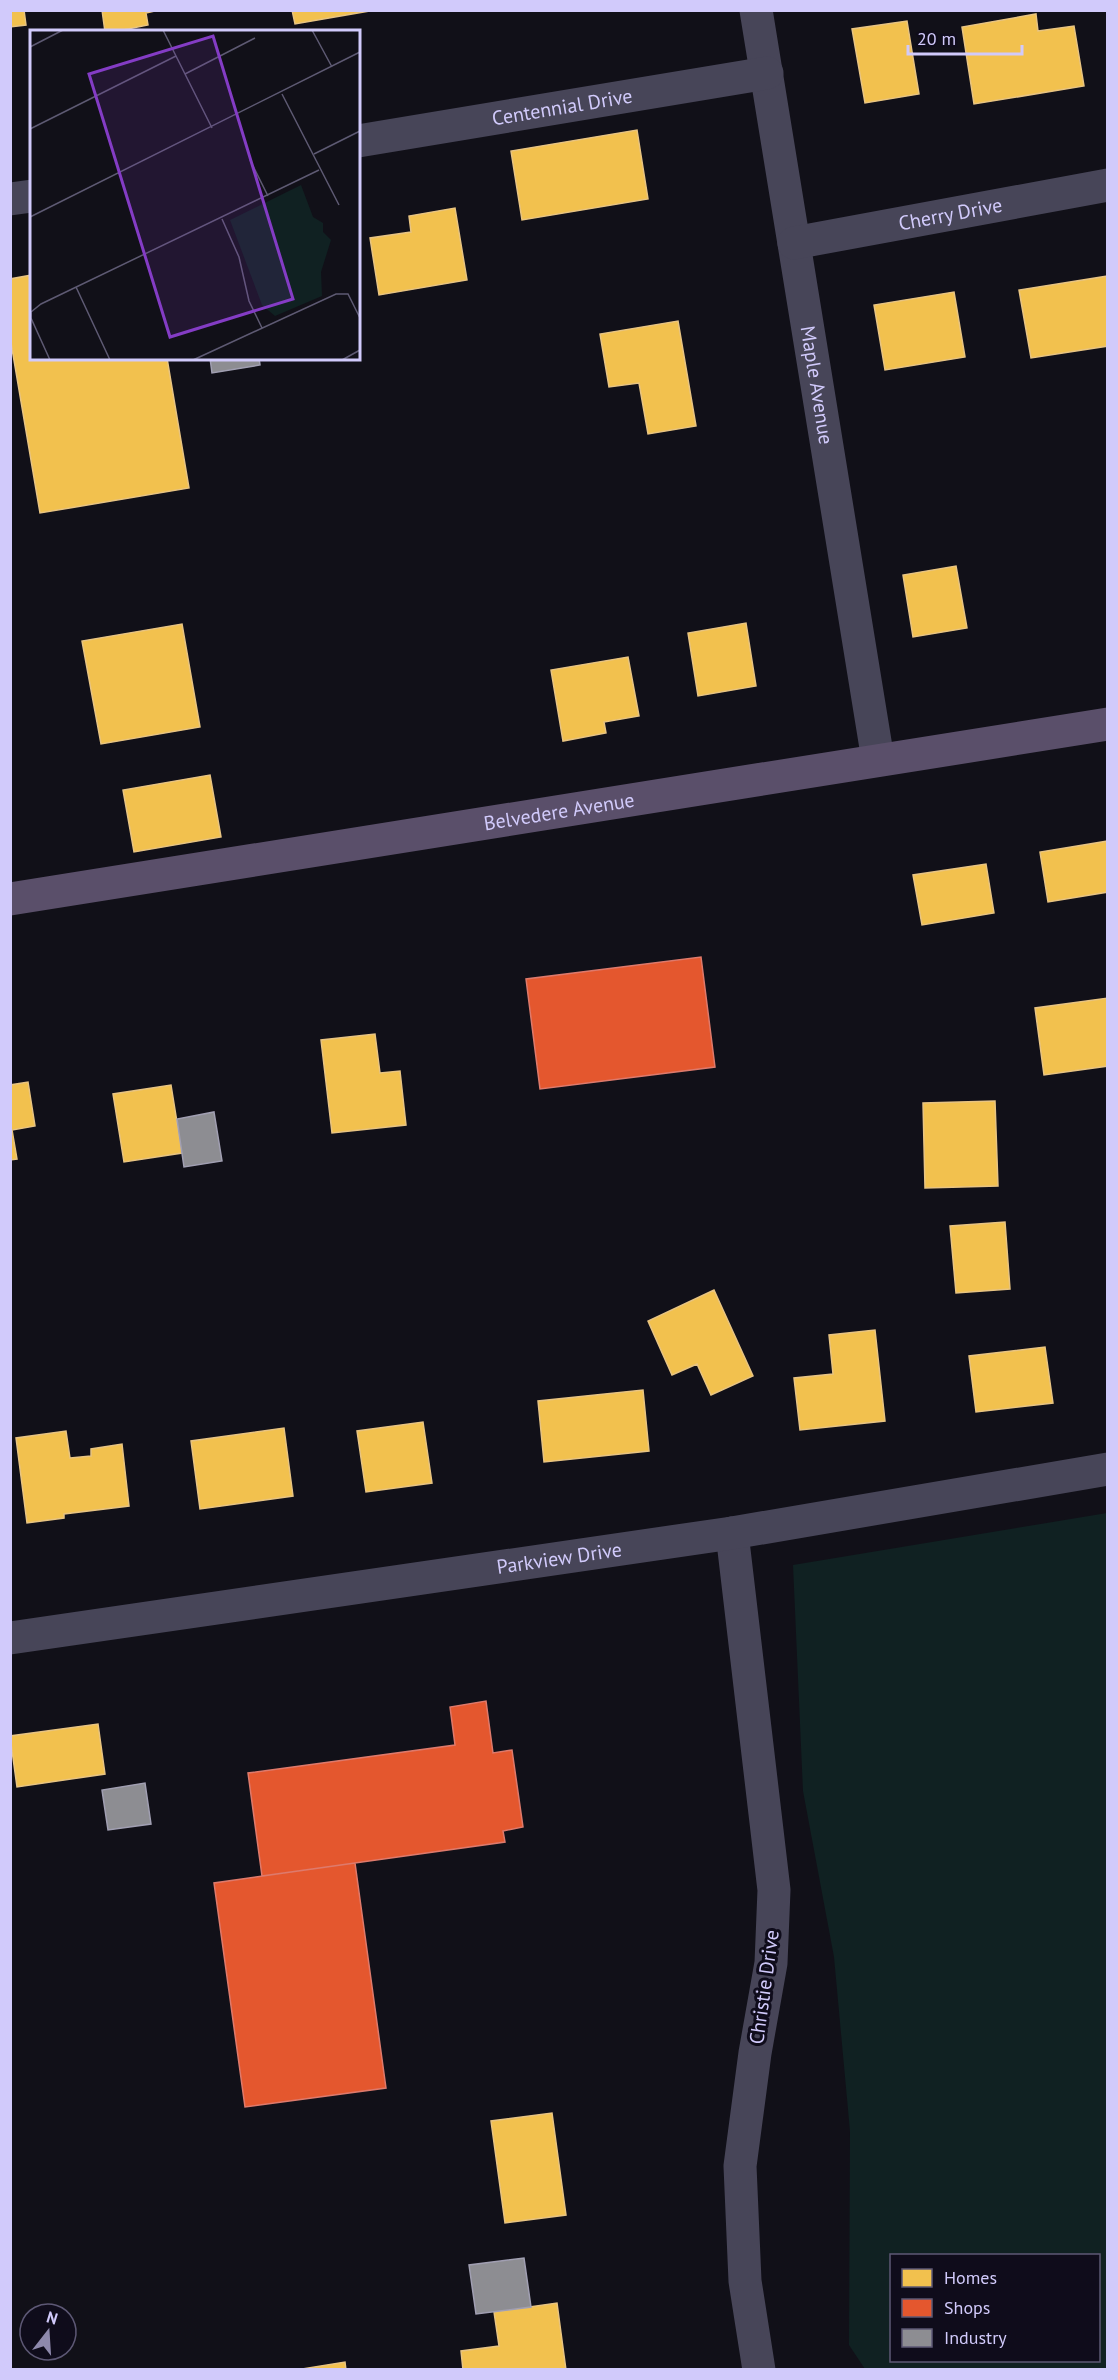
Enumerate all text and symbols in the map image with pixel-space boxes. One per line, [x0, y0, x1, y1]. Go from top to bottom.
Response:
scale bar [908, 18, 1022, 56]
text: 20 m [917, 27, 956, 50]
inset map [30, 30, 360, 360]
street label: Centennial Drive [490, 83, 634, 132]
street label: Cherry Drive [896, 192, 1004, 236]
street label: Maple Avenue [795, 324, 839, 446]
street label: Belvedere Avenue [482, 787, 636, 836]
street label: Parkview Drive [495, 1536, 623, 1580]
street label: Christie Drive [743, 1928, 785, 2046]
legend [890, 2254, 1100, 2362]
text: Homes [944, 2266, 997, 2289]
text: Shops [944, 2296, 990, 2319]
north arrow [18, 2302, 78, 2362]
text: N [44, 2307, 60, 2329]
text: Industry [944, 2326, 1007, 2349]

